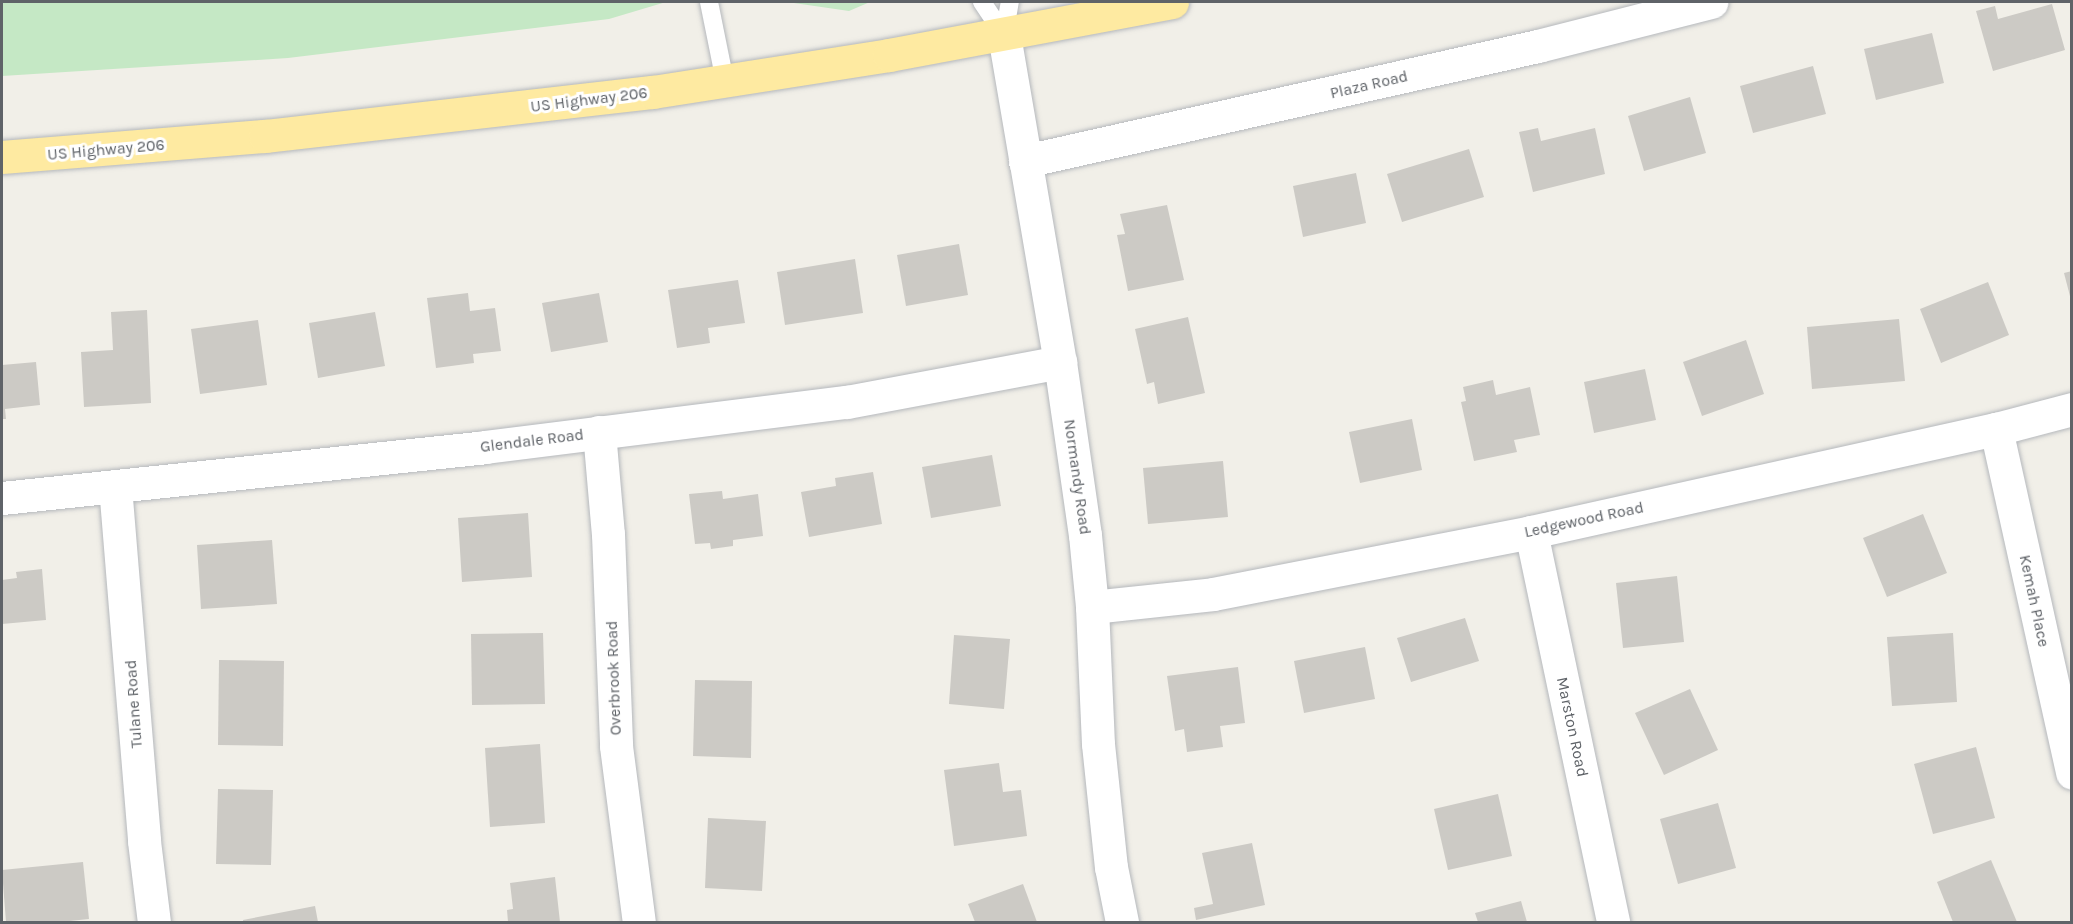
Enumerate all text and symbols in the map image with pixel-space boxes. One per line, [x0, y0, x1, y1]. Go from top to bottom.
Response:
street label: Plaza Road [1328, 67, 1410, 103]
street label: US Highway 206 [529, 83, 649, 117]
street label: US Highway 206 [47, 135, 165, 165]
street label: Normandy Road [1059, 418, 1095, 536]
street label: Glendale Road [479, 425, 585, 457]
street label: Ledgewood Road [1523, 498, 1645, 542]
street label: Kemah Place [2015, 553, 2053, 649]
street label: Overbrook Road [602, 620, 626, 736]
street label: Tulane Road [121, 659, 147, 749]
street label: Marston Road [1552, 675, 1592, 779]

